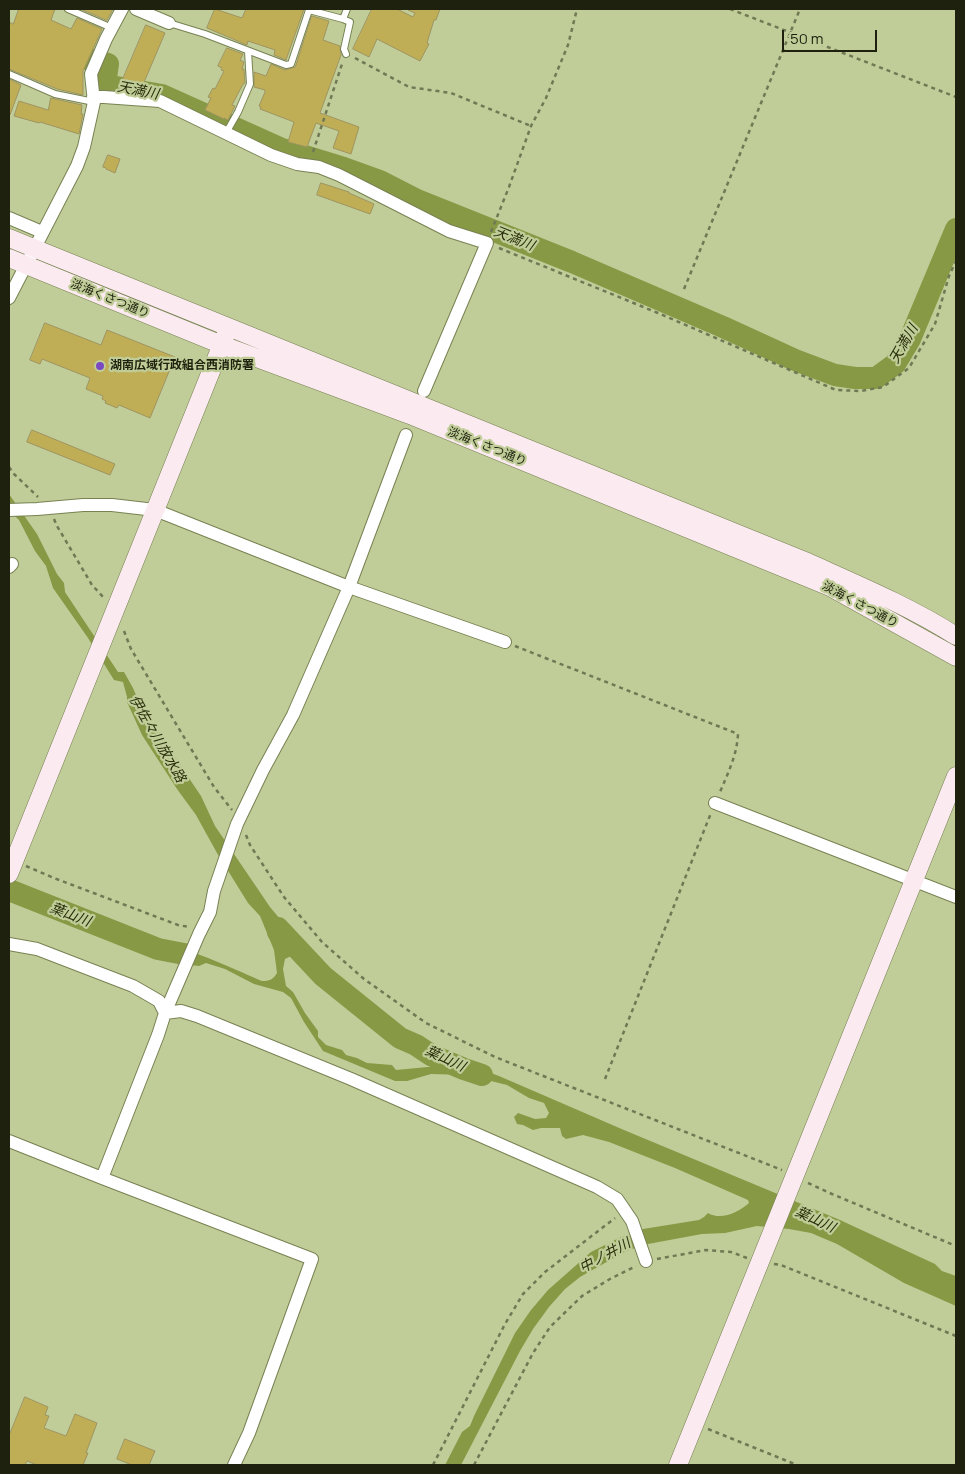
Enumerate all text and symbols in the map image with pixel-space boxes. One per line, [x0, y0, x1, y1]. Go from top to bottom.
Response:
scale bar [785, 20, 880, 52]
text: 50 m [790, 28, 824, 49]
water label: 天満川 [116, 79, 160, 103]
water label: 天満川 [491, 223, 537, 255]
street label: 淡海くさつ通り [68, 277, 152, 321]
water label: 天満川 [886, 322, 922, 366]
place label: 湖南広域行政組合西消防署 [110, 359, 254, 373]
marker: 湖南広域行政組合西消防署 [94, 360, 106, 372]
street label: 淡海くさつ通り [445, 425, 529, 469]
street label: 淡海くさつ通り [820, 579, 900, 631]
water label: 伊佐々川放水路 [125, 692, 189, 786]
water label: 葉山川 [47, 900, 93, 930]
water label: 葉山川 [422, 1043, 468, 1075]
water label: 葉山川 [792, 1204, 838, 1236]
water label: 中ノ井川 [576, 1235, 634, 1277]

